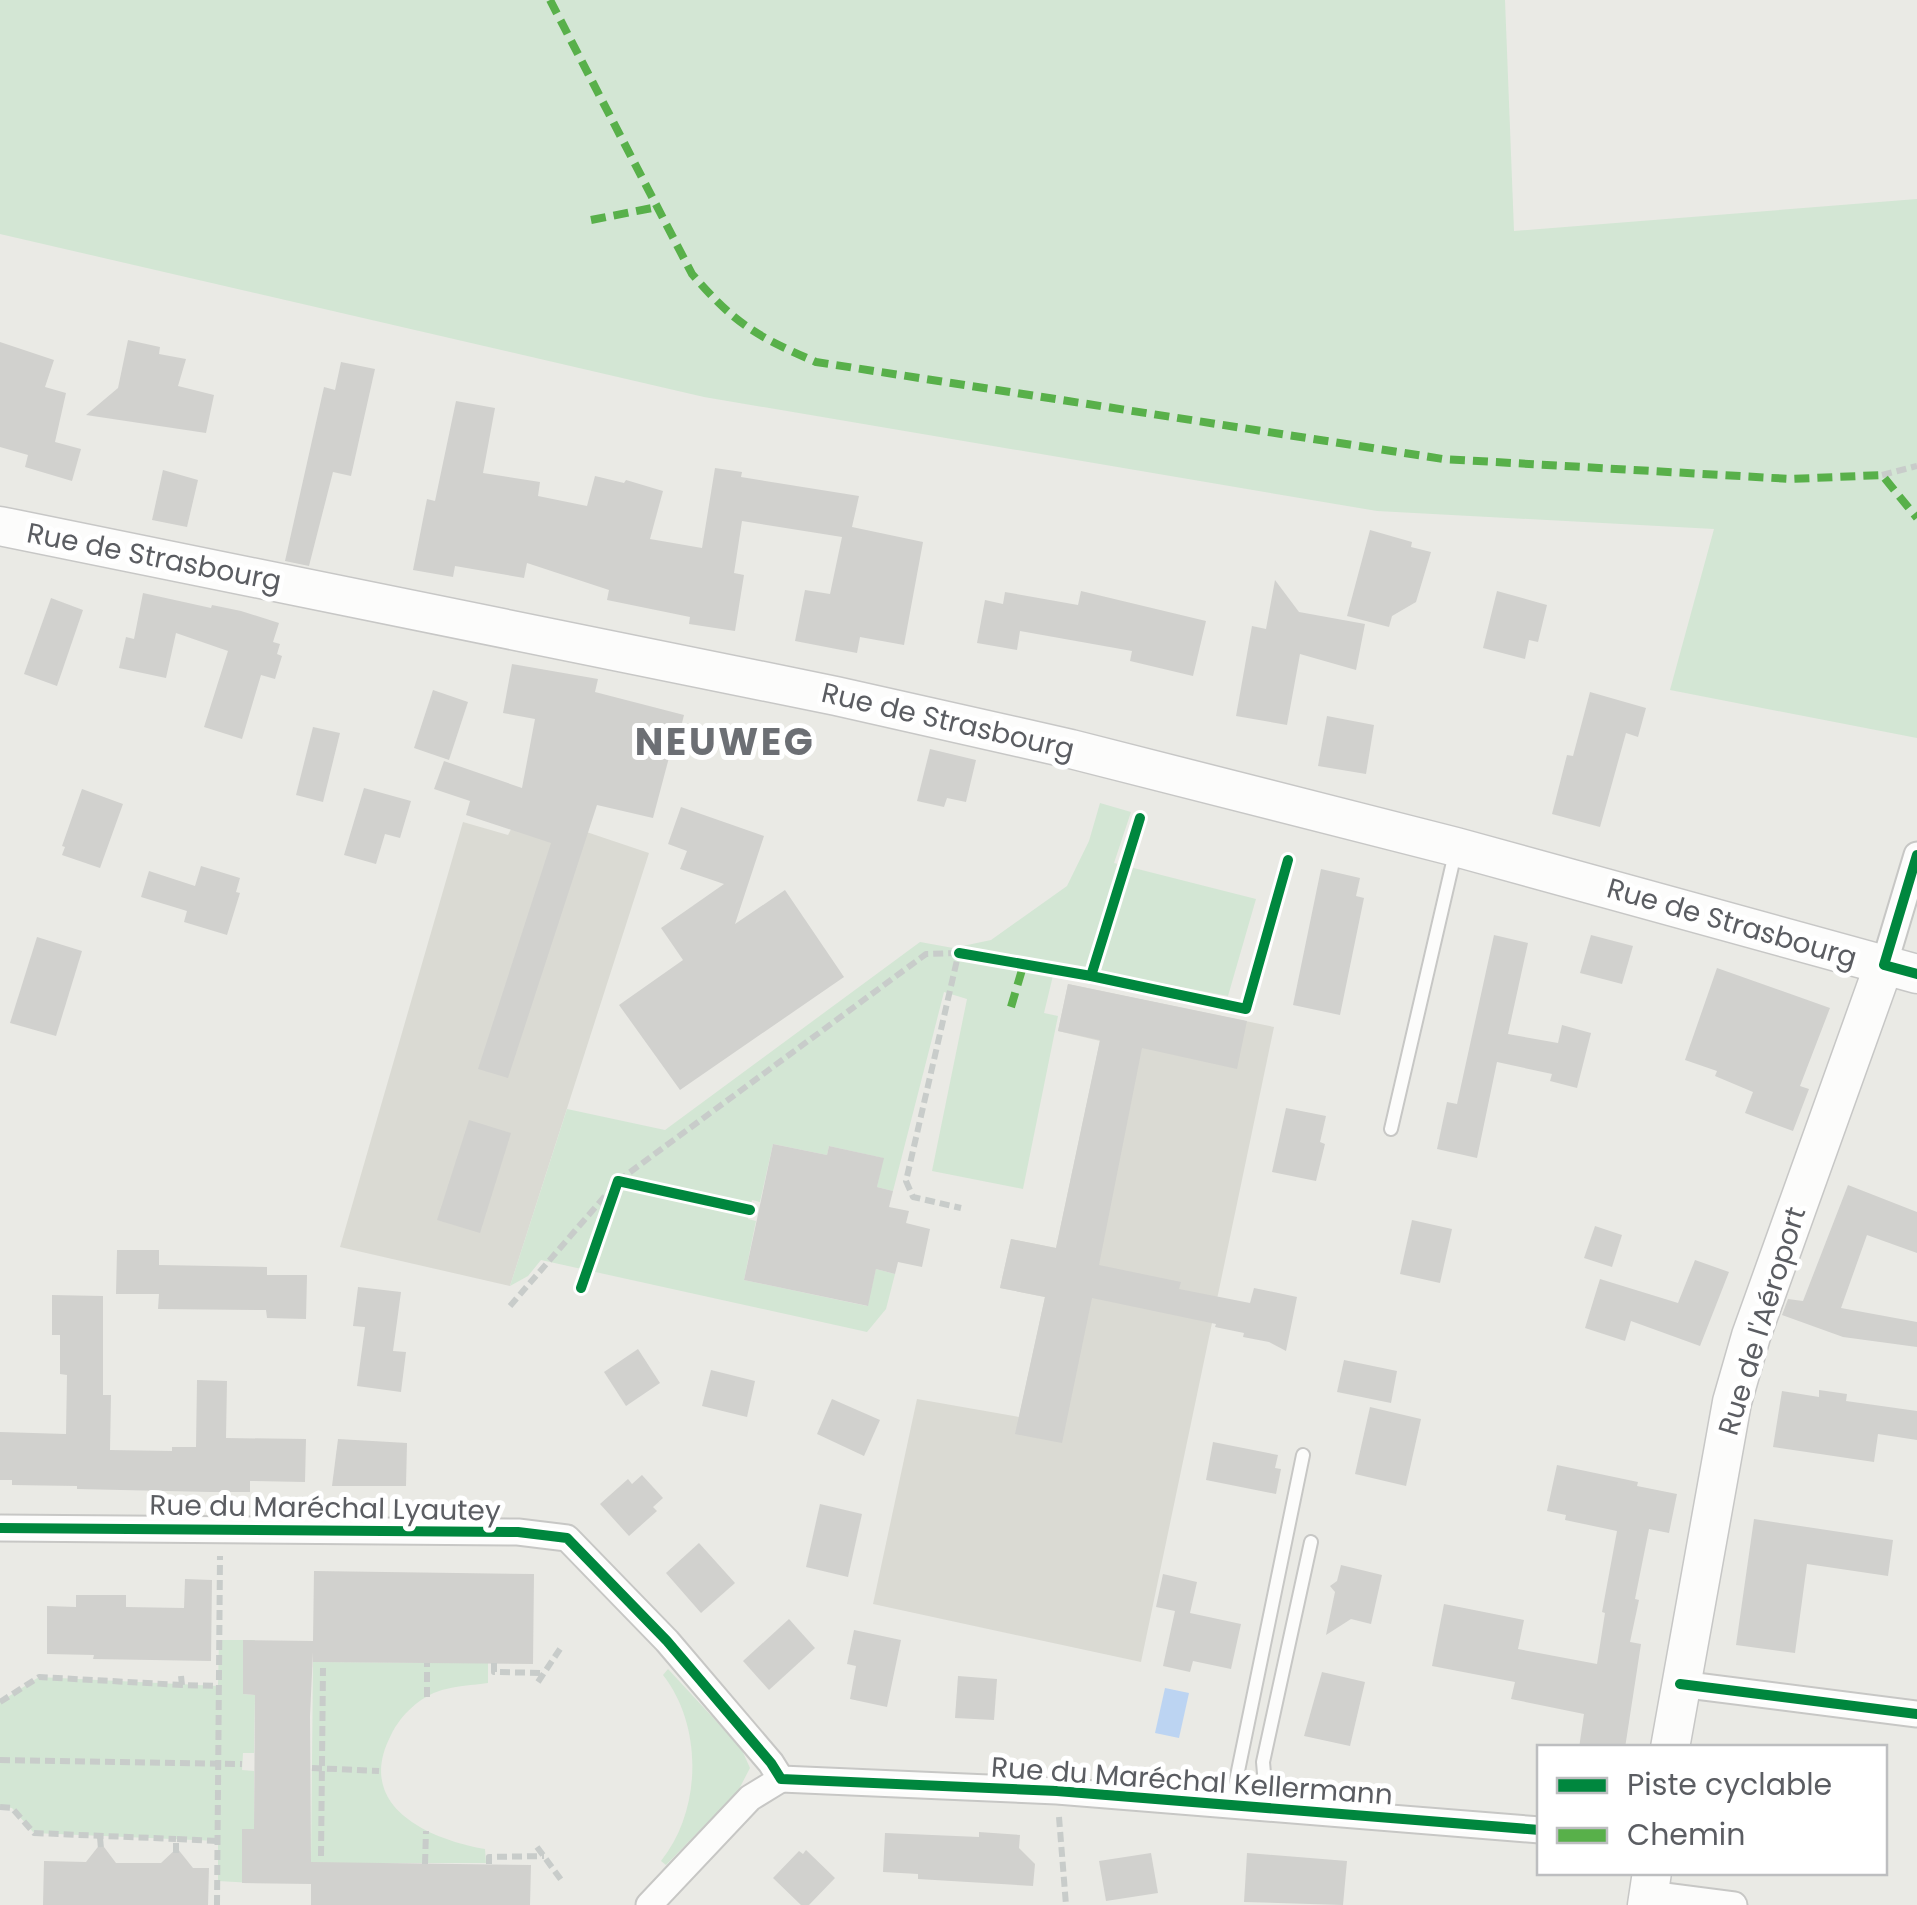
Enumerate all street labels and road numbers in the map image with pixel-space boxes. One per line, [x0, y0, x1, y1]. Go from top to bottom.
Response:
street label: Rue de Strasbourg [23, 513, 285, 601]
street label: Rue de Strasbourg [818, 673, 1078, 769]
street label: Rue de Strasbourg [1602, 869, 1862, 977]
street label: Rue de l'Aéroport [1709, 1202, 1815, 1440]
street label: Rue du Maréchal Lyautey [149, 1485, 501, 1531]
street label: Rue du Maréchal Kellermann [990, 1748, 1394, 1814]

